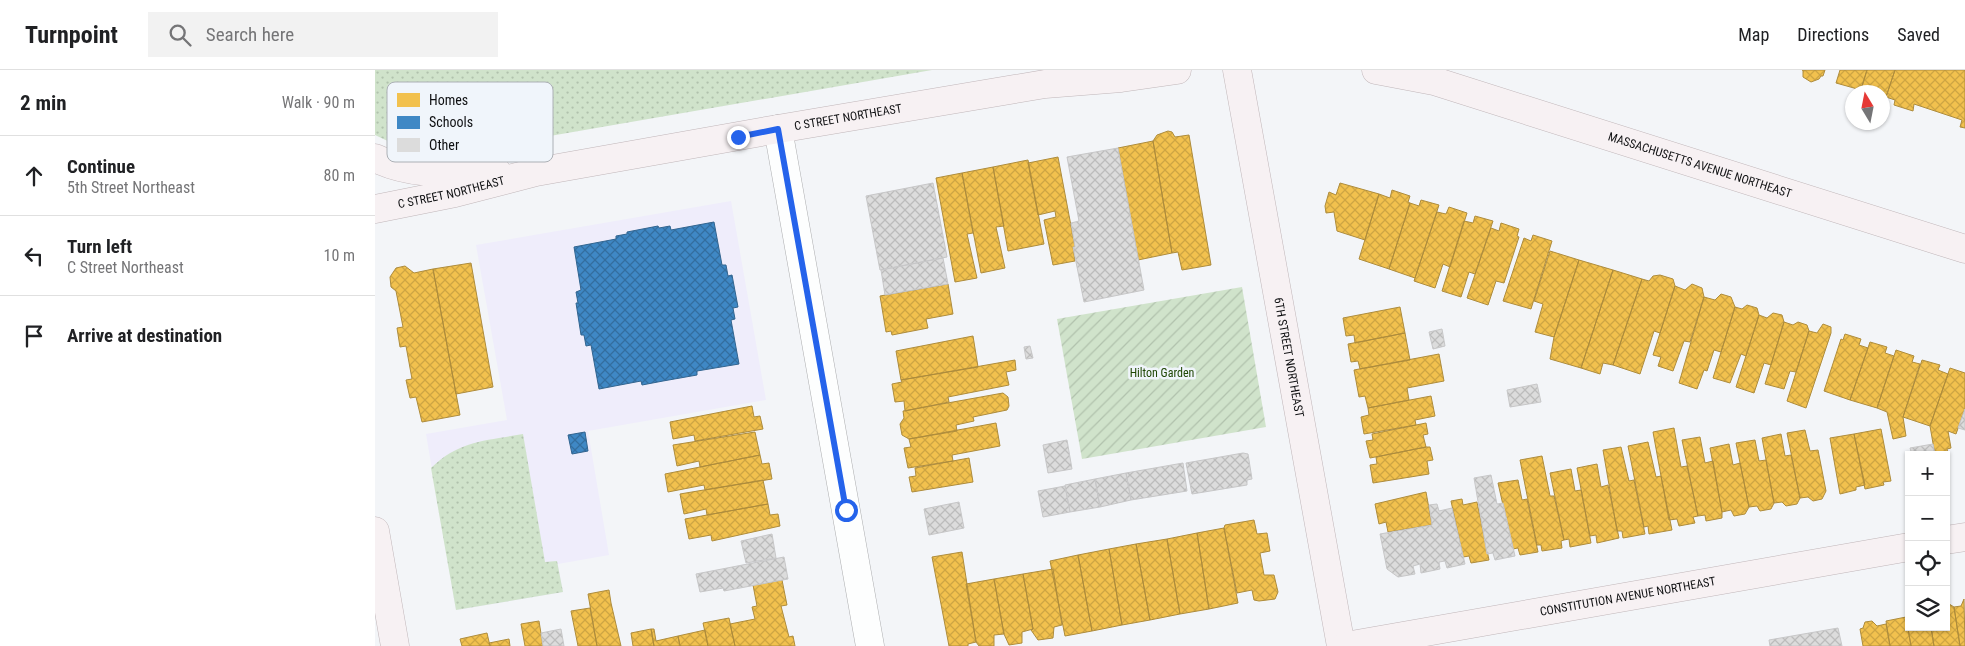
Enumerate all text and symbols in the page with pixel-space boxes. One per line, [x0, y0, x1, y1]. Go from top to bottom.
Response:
search box [148, 12, 498, 57]
text: Turnpoint [25, 21, 118, 49]
icon: search [166, 21, 194, 49]
text: Search here [206, 23, 294, 46]
text: Map [1738, 24, 1769, 45]
text: Directions [1797, 24, 1869, 45]
text: Saved [1897, 24, 1940, 45]
legend [387, 82, 553, 162]
north arrow [1845, 85, 1890, 130]
text: 2 min [20, 91, 67, 115]
text: Homes [429, 92, 468, 108]
text: Walk · 90 m [282, 93, 355, 112]
street label: C STREET NORTHEAST [793, 101, 903, 133]
text: Schools [429, 114, 473, 130]
route end [727, 126, 750, 149]
street label: MASSACHUSETTS AVENUE NORTHEAST [1606, 130, 1794, 201]
text: Other [429, 137, 459, 153]
text: Continue [67, 155, 135, 178]
icon: ahead [20, 162, 48, 190]
text: 80 m [323, 166, 355, 185]
street label: C STREET NORTHEAST [397, 173, 506, 211]
text: 5th Street Northeast [67, 178, 195, 197]
text: Turn left [67, 235, 132, 258]
icon: left [20, 242, 48, 270]
text: 10 m [323, 246, 355, 265]
text: C Street Northeast [67, 258, 184, 277]
street label: 6TH STREET NORTHEAST [1271, 296, 1307, 419]
icon: arrive [20, 322, 48, 350]
text: Arrive at destination [67, 324, 222, 347]
park label: Hilton Garden [1130, 366, 1195, 380]
map controls [1905, 451, 1950, 631]
button: + [1905, 451, 1950, 496]
button: − [1905, 496, 1950, 541]
route start [835, 499, 858, 522]
button: locate [1905, 541, 1950, 586]
street label: CONSTITUTION AVENUE NORTHEAST [1539, 574, 1717, 619]
button: layers [1905, 586, 1950, 631]

